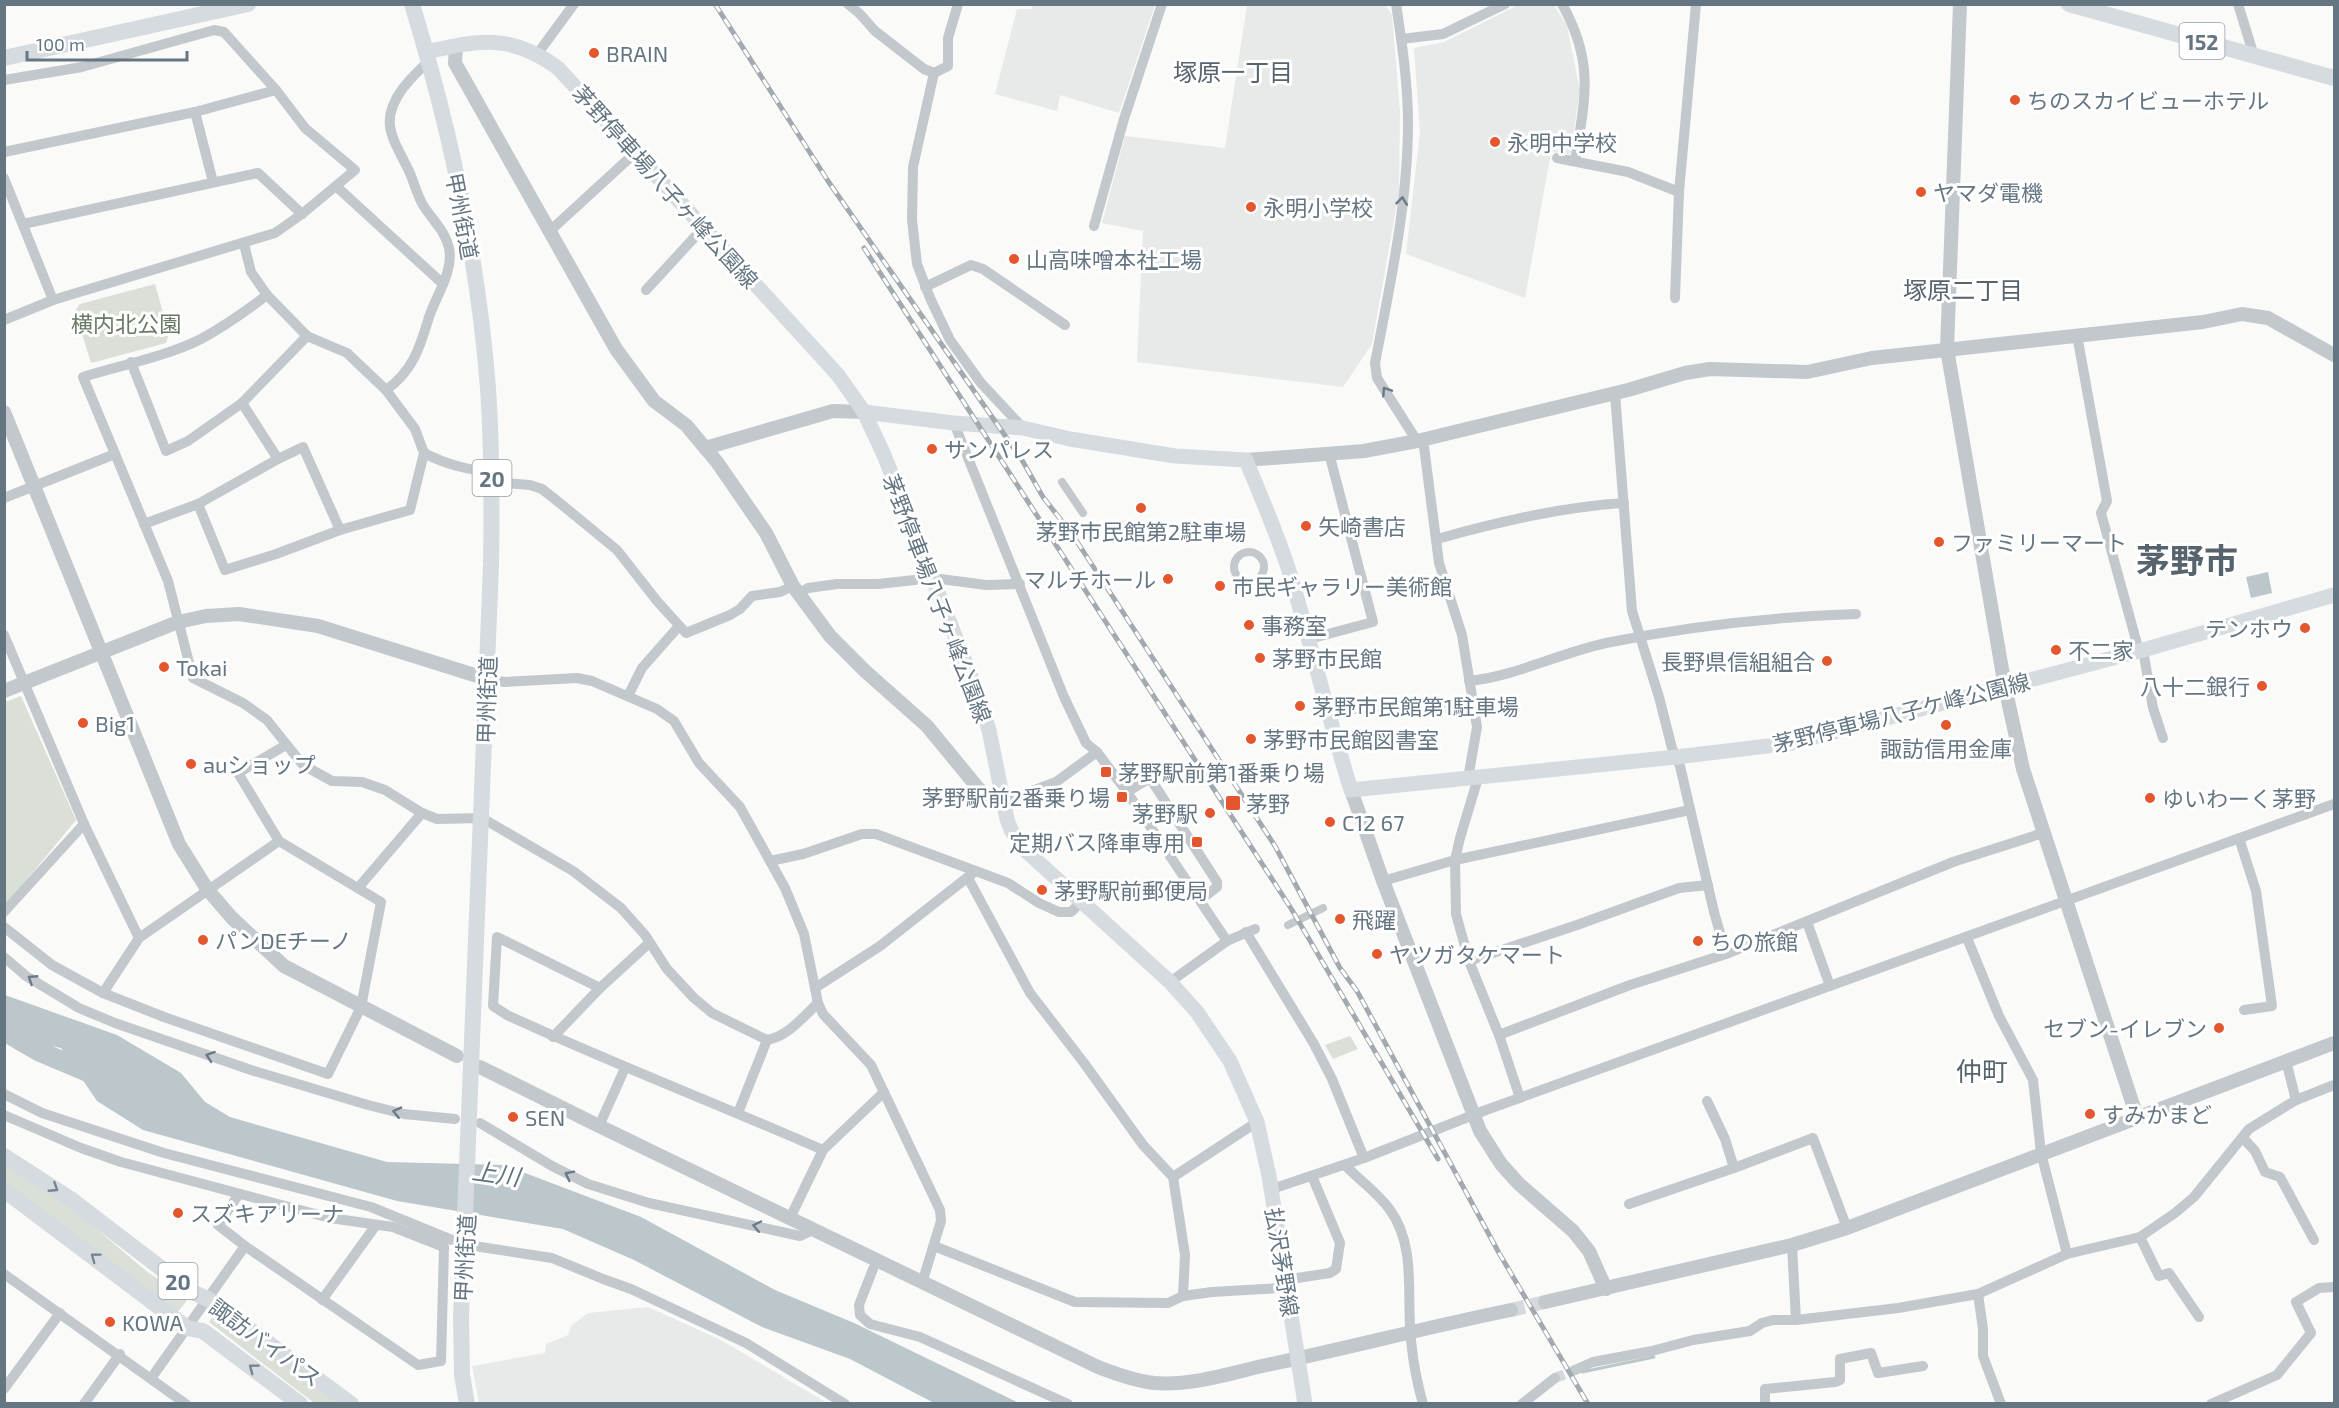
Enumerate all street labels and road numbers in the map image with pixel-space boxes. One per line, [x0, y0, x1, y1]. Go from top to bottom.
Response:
road number: 152 [2180, 23, 2224, 59]
street label: 茅野停車場八子ヶ峰公園線 [568, 79, 764, 293]
street label: 甲州街道 [442, 170, 484, 262]
road number: 20 [472, 460, 512, 496]
street label: 茅野停車場八子ヶ峰公園線 [879, 470, 997, 726]
street label: 甲州街道 [471, 656, 501, 744]
street label: 茅野停車場八子ケ峰公園線 [1770, 667, 2032, 757]
street label: 払沢茅野線 [1262, 1206, 1304, 1318]
street label: 甲州街道 [449, 1213, 479, 1303]
road number: 20 [158, 1263, 198, 1299]
street label: 諏訪バイパス [205, 1293, 327, 1391]

